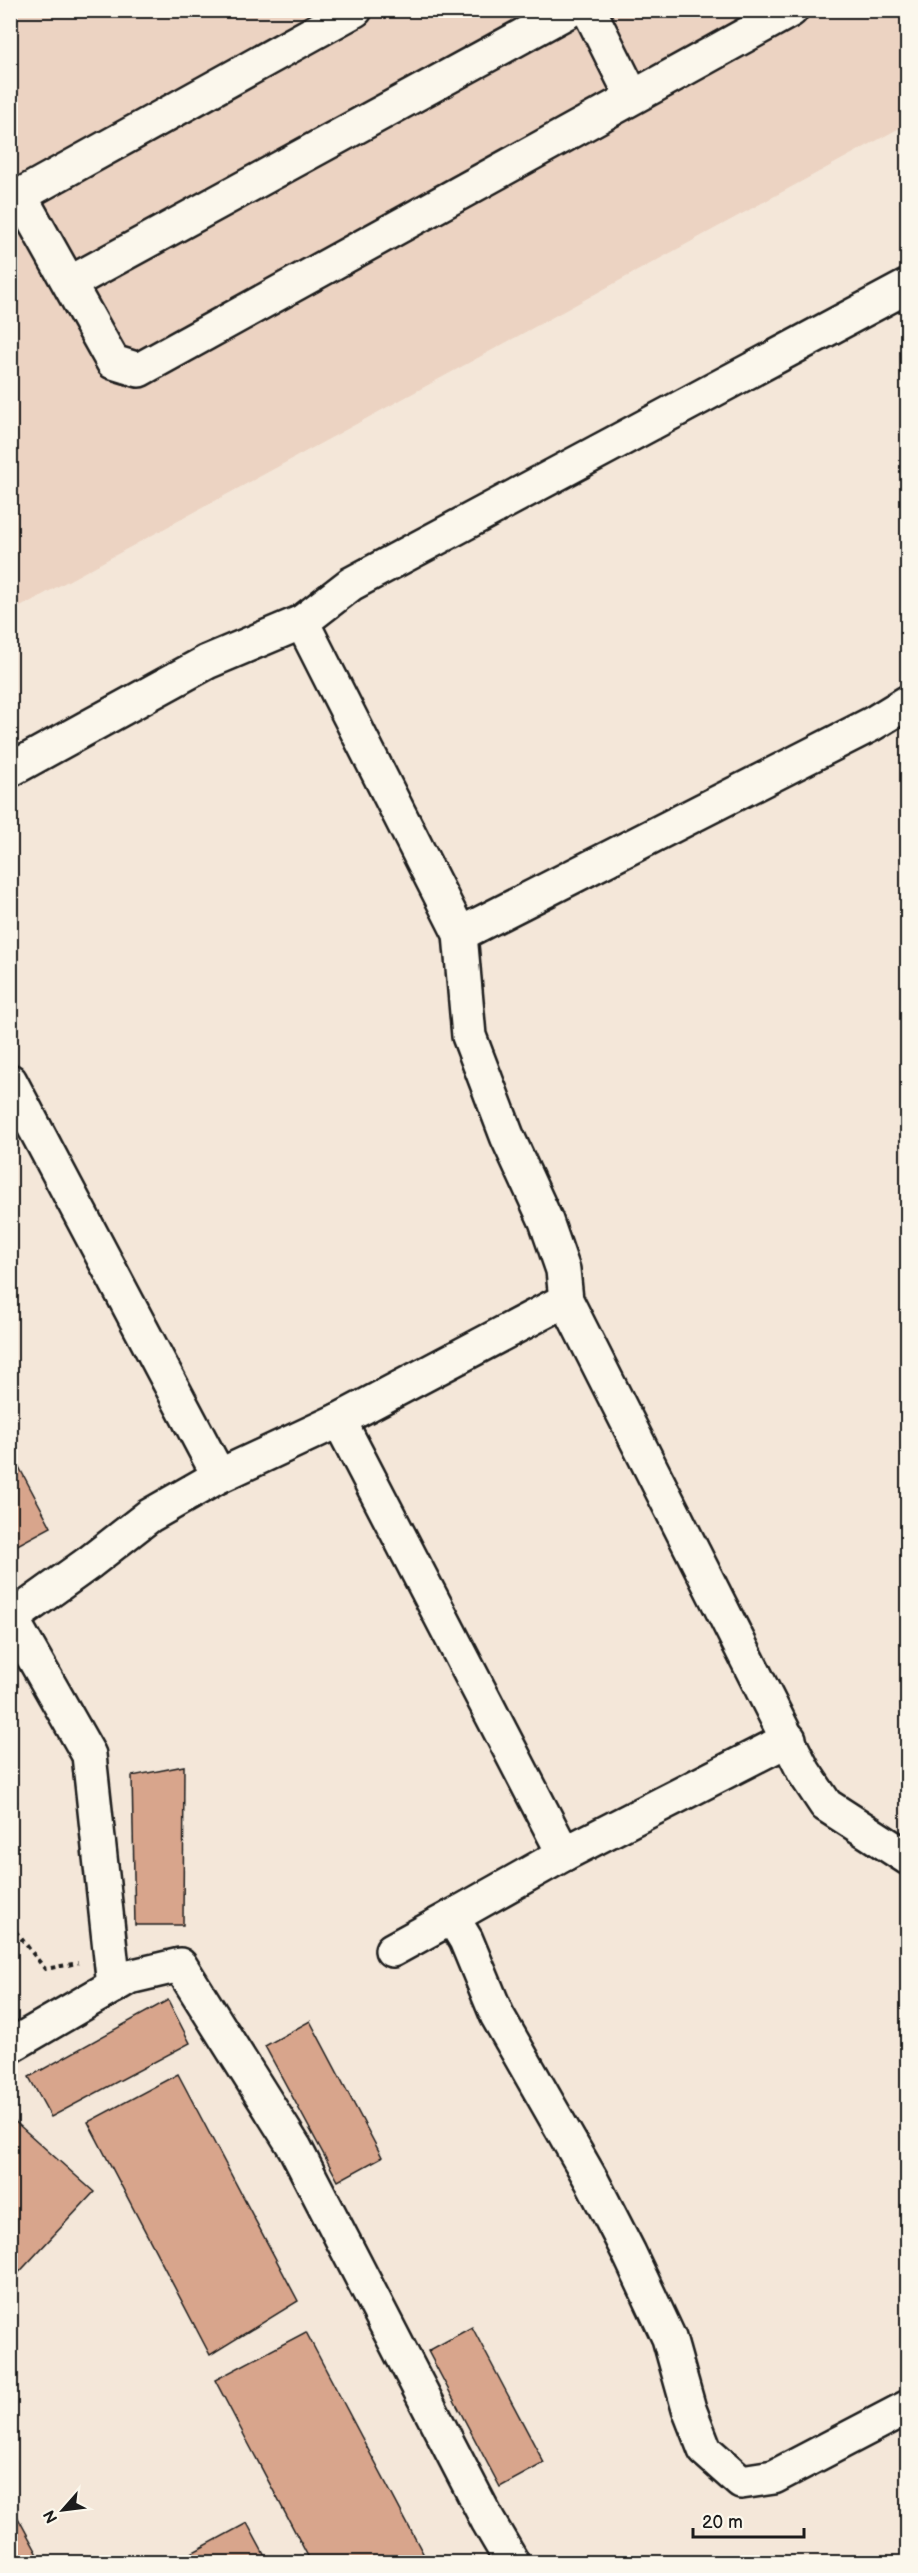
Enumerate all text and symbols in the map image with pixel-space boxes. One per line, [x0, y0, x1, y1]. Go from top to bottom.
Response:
north arrow [33, 2480, 93, 2540]
scale bar [693, 2501, 804, 2539]
text: N [40, 2507, 62, 2526]
text: 20 m [702, 2512, 743, 2533]

